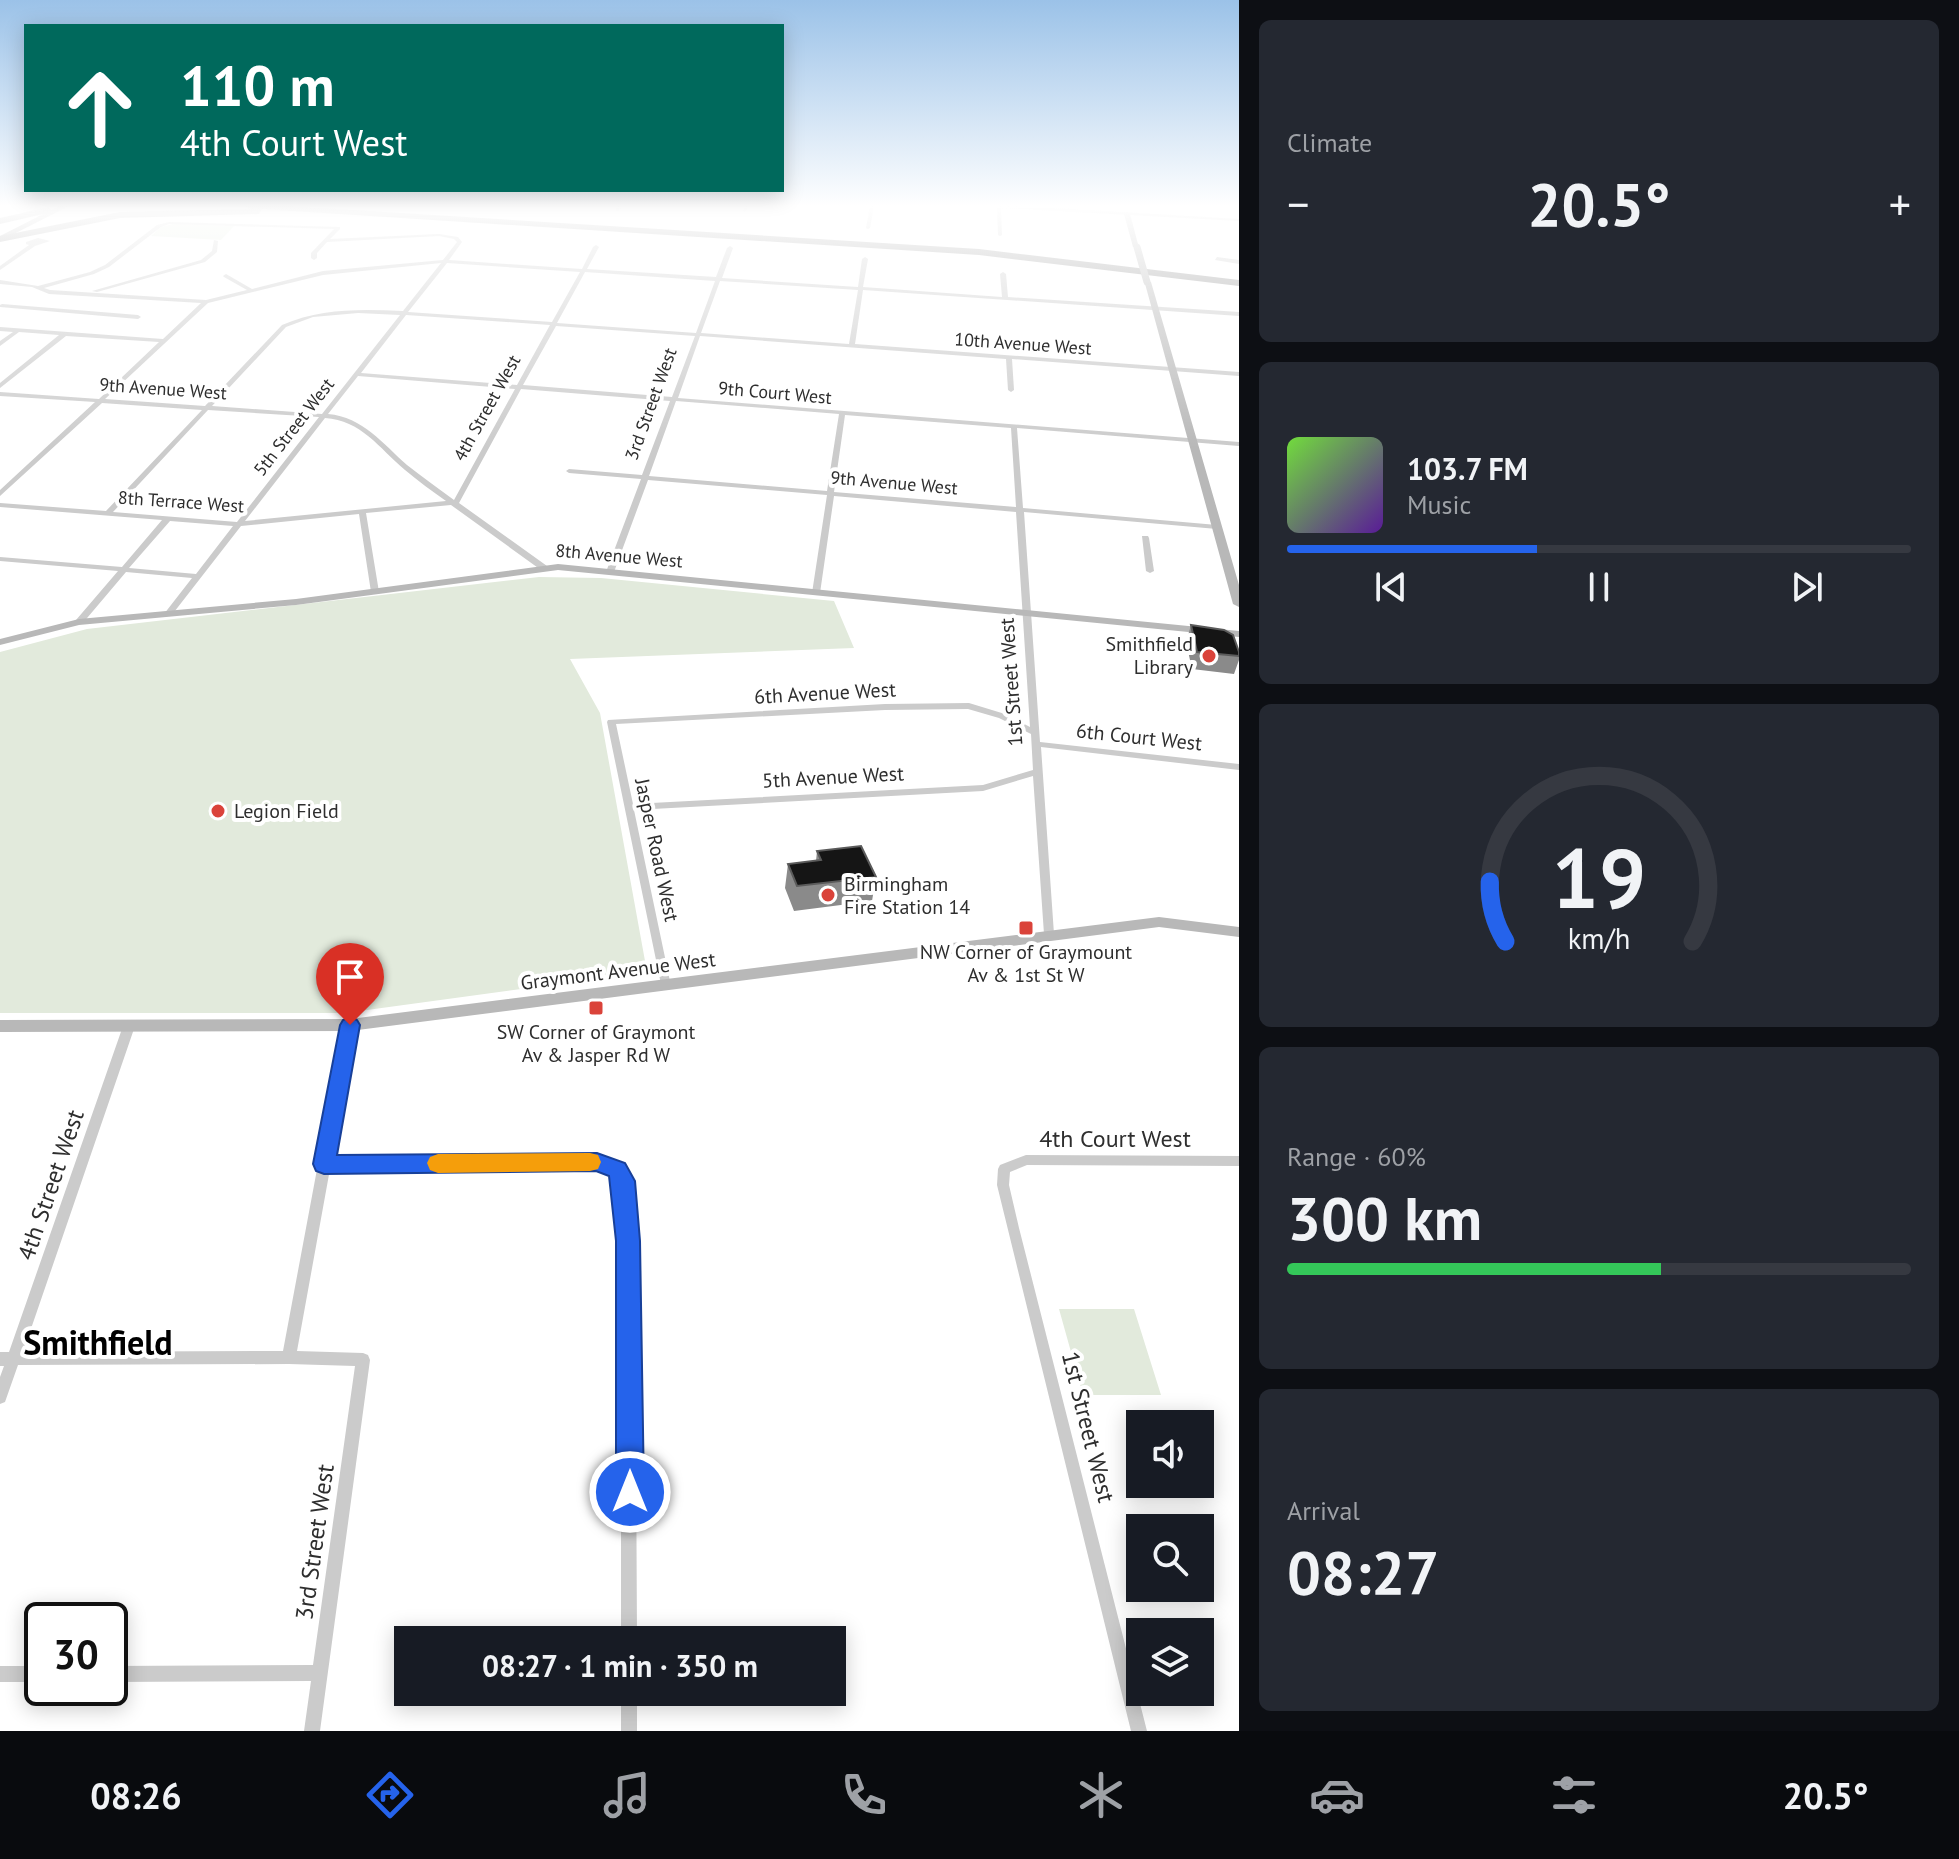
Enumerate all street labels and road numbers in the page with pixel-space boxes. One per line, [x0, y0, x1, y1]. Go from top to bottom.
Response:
street label: 10th Avenue West [954, 327, 1092, 360]
street label: 3rd Street West [620, 345, 681, 463]
street label: 4th Street West [448, 351, 525, 465]
street label: 9th Avenue West [99, 373, 228, 404]
street label: 5th Street West [248, 373, 339, 480]
street label: 9th Court West [717, 376, 833, 409]
street label: 9th Avenue West [829, 465, 959, 500]
street label: 8th Terrace West [117, 486, 245, 517]
street label: 8th Avenue West [554, 538, 684, 573]
street label: 1st Street West [994, 617, 1028, 747]
street label: 6th Avenue West [754, 676, 897, 710]
street label: 6th Court West [1075, 717, 1203, 757]
street label: 5th Avenue West [762, 760, 905, 794]
street label: Jasper Road West [629, 775, 685, 924]
street label: Graymont Avenue West [519, 946, 717, 996]
street label: 4th Street West [10, 1105, 91, 1264]
street label: 4th Court West [1039, 1123, 1191, 1154]
street label: 1st Street West [1055, 1348, 1122, 1505]
street label: 3rd Street West [288, 1462, 341, 1622]

